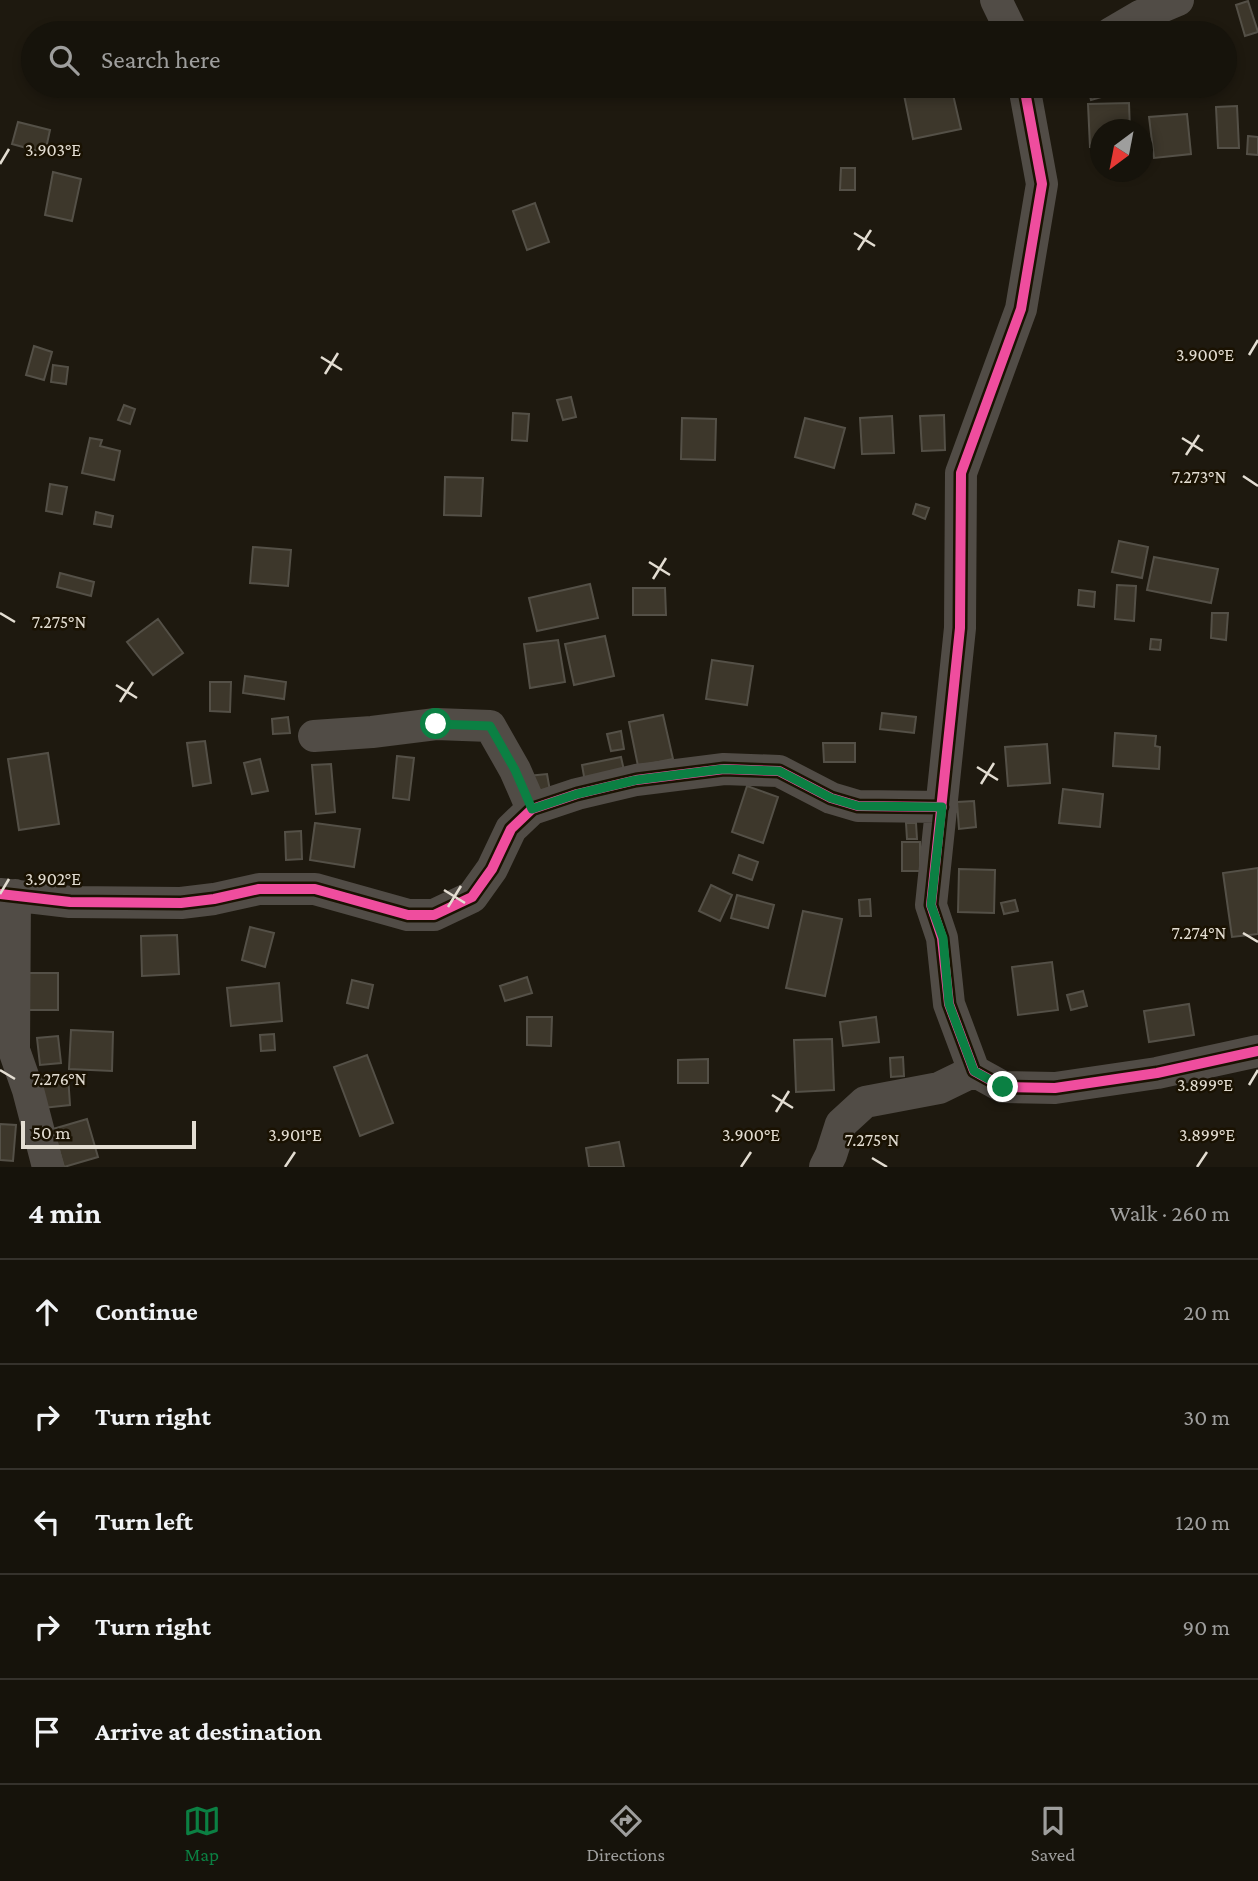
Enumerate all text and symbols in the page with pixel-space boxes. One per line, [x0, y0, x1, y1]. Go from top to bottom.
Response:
search box [21, 21, 1237, 98]
icon: search [45, 41, 83, 79]
text: Search here [101, 45, 220, 74]
north arrow [1090, 119, 1153, 182]
text: 3.903°E [25, 140, 81, 160]
text: 3.900°E [1176, 345, 1234, 365]
text: 7.273°N [1172, 467, 1226, 487]
text: 7.275°N [32, 612, 86, 632]
route start [420, 708, 451, 739]
text: 3.902°E [25, 869, 81, 889]
text: 7.274°N [1172, 923, 1227, 943]
text: 7.276°N [32, 1069, 86, 1089]
route end [987, 1071, 1018, 1102]
text: 3.899°E [1177, 1075, 1233, 1095]
scale bar [21, 1118, 196, 1150]
text: 50 m [32, 1122, 71, 1143]
text: 3.901°E [268, 1125, 322, 1145]
text: 3.900°E [722, 1125, 780, 1145]
text: 3.899°E [1179, 1125, 1235, 1145]
text: 7.275°N [845, 1130, 899, 1150]
text: 4 min [28, 1196, 101, 1229]
text: Walk · 260 m [1110, 1200, 1230, 1226]
icon: ahead [28, 1293, 66, 1331]
text: Continue [95, 1297, 198, 1326]
text: 20 m [1183, 1299, 1230, 1325]
icon: right [28, 1398, 66, 1436]
text: Turn right [95, 1402, 211, 1431]
text: 30 m [1183, 1404, 1230, 1430]
icon: left [28, 1503, 66, 1541]
text: Turn left [95, 1507, 193, 1536]
text: 120 m [1176, 1509, 1230, 1535]
icon: right [28, 1608, 66, 1646]
text: Turn right [95, 1612, 211, 1641]
text: 90 m [1183, 1614, 1230, 1640]
icon: arrive [28, 1713, 66, 1751]
text: Arrive at destination [95, 1717, 322, 1746]
tab: Map [183, 1802, 221, 1865]
tab: Directions [586, 1802, 665, 1865]
tab: Saved [1031, 1802, 1075, 1865]

